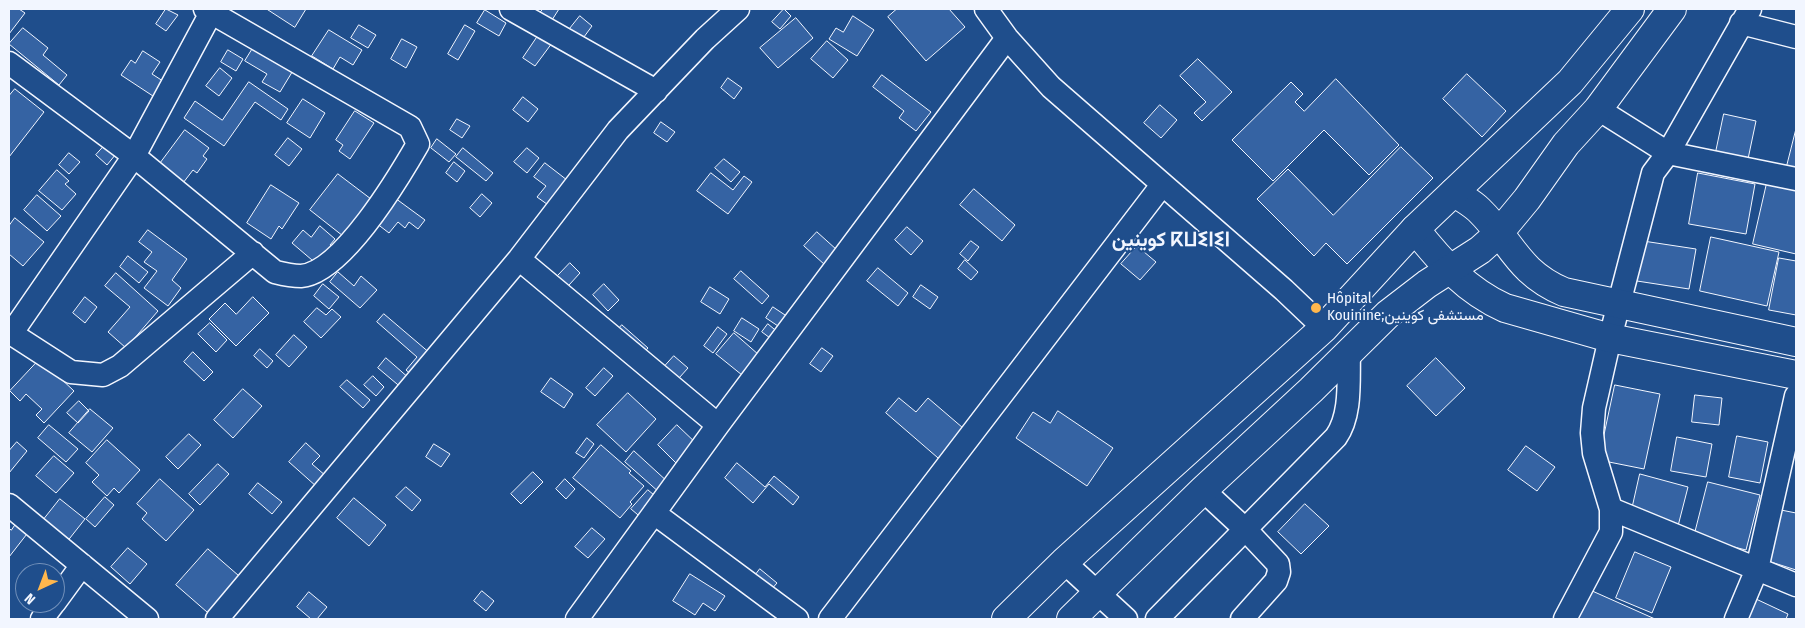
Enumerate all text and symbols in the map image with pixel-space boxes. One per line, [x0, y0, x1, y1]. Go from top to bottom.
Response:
district label: كوينين ⴽⵡⵉⵏⵉⵏ [1112, 228, 1230, 252]
place label: Hôpital Kouinine;مستشفى كوينين [1327, 290, 1484, 325]
marker: Hôpital Kouinine;مستشفى كوينين [1309, 301, 1323, 315]
north arrow [15, 563, 65, 613]
text: N [21, 590, 39, 608]

